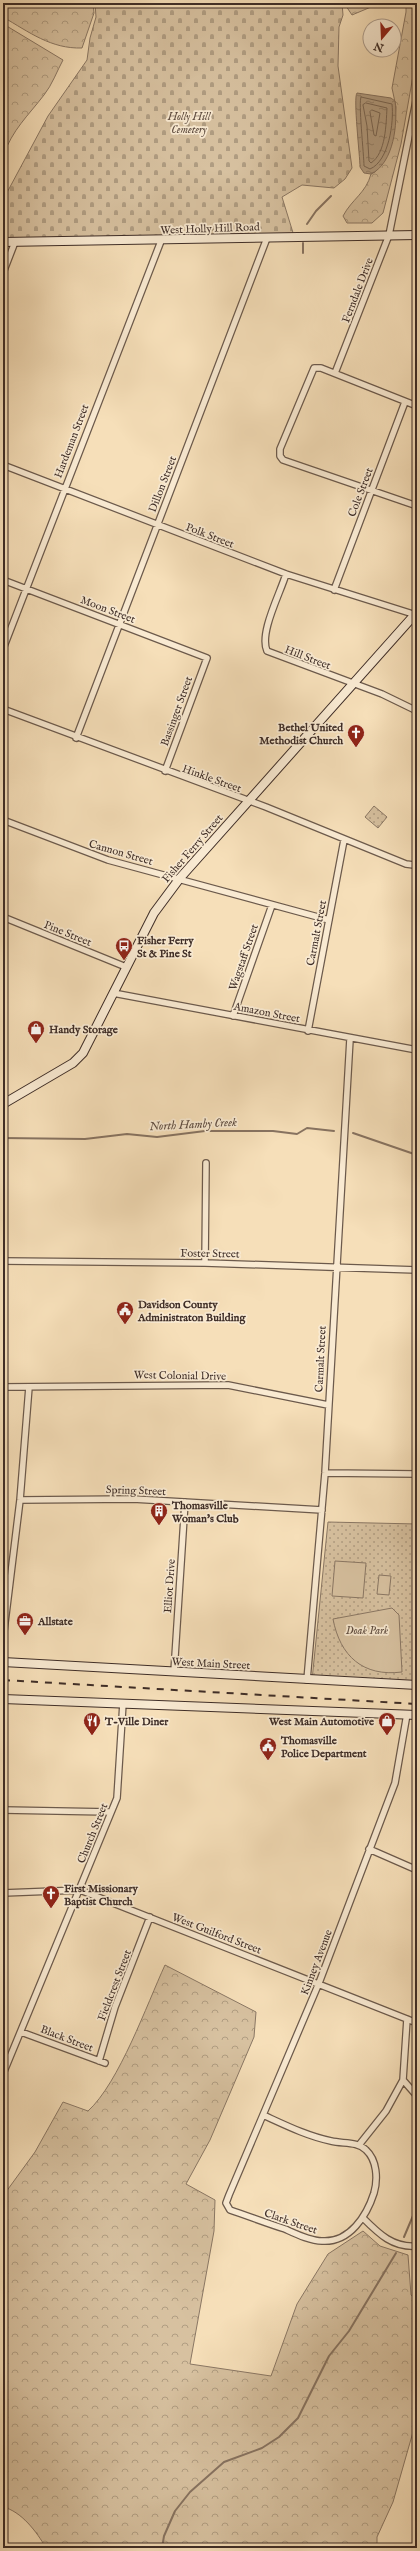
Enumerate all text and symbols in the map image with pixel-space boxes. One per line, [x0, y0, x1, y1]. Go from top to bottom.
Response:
north arrow [362, 18, 402, 58]
text: N [372, 38, 387, 55]
park label: Holly Hill Cemetery [167, 110, 212, 137]
street label: West Holly Hill Road [160, 220, 260, 238]
street label: Ferndale Drive [339, 256, 377, 325]
street label: Hardeman Street [51, 402, 93, 480]
street label: Dillon Street [146, 454, 180, 515]
street label: Cole Street [345, 466, 377, 519]
street label: Polk Street [183, 520, 236, 552]
street label: Moon Street [78, 593, 137, 627]
street label: Hill Street [283, 643, 333, 673]
street label: Bassinger Street [158, 674, 196, 748]
place label: Bethel United Methodist Church [259, 721, 344, 748]
church icon: Bethel United Methodist Church [346, 723, 366, 748]
street label: Hinkle Street [180, 762, 243, 796]
street label: Fisher Ferry Street [159, 811, 226, 886]
street label: Cannon Street [87, 837, 154, 869]
street label: Carmalt Street [304, 899, 330, 967]
street label: Pine Street [42, 918, 94, 950]
street label: Wagstaff Street [226, 922, 262, 992]
place label: Fisher Ferry St & Pine St [137, 934, 194, 961]
bus stop icon: Fisher Ferry St & Pine St [114, 936, 134, 961]
street label: Amazon Street [231, 1000, 301, 1026]
shop icon: Handy Storage [26, 1019, 46, 1044]
place label: Handy Storage [49, 1023, 118, 1037]
water label: North Hamby Creek [149, 1115, 237, 1134]
street label: Foster Street [180, 1246, 240, 1262]
place label: Davidson County Administraton Building [137, 1298, 246, 1325]
public building icon: Davidson County Administraton Building [115, 1300, 135, 1325]
street label: Carmalt Street [312, 1325, 330, 1393]
street label: West Colonial Drive [134, 1368, 226, 1384]
street label: Spring Street [106, 1483, 166, 1499]
place label: Thomasville Woman's Club [171, 1499, 239, 1526]
building icon: Thomasville Woman's Club [149, 1501, 169, 1526]
street label: Elliot Drive [161, 1559, 179, 1614]
office icon: Allstate [15, 1611, 35, 1636]
place label: Allstate [37, 1615, 73, 1629]
park label: Doak Park [346, 1624, 389, 1638]
street label: West Main Street [171, 1655, 251, 1673]
restaurant icon: T-Ville Diner [82, 1711, 102, 1736]
shop icon: West Main Automotive [377, 1711, 397, 1736]
place label: T-Ville Diner [104, 1715, 169, 1729]
place label: West Main Automotive [268, 1715, 374, 1729]
place label: Thomasville Police Department [280, 1734, 367, 1761]
public building icon: Thomasville Police Department [258, 1736, 278, 1761]
street label: Church Street [75, 1801, 111, 1866]
place label: First Missionary Baptist Church [64, 1882, 138, 1909]
church icon: First Missionary Baptist Church [41, 1884, 61, 1909]
street label: West Guilford Street [170, 1910, 264, 1958]
street label: Kinney Avenue [298, 1928, 336, 1997]
street label: Fieldcrest Street [95, 1948, 135, 2023]
street label: Black Street [38, 2022, 95, 2055]
street label: Clark Street [262, 2206, 319, 2238]

